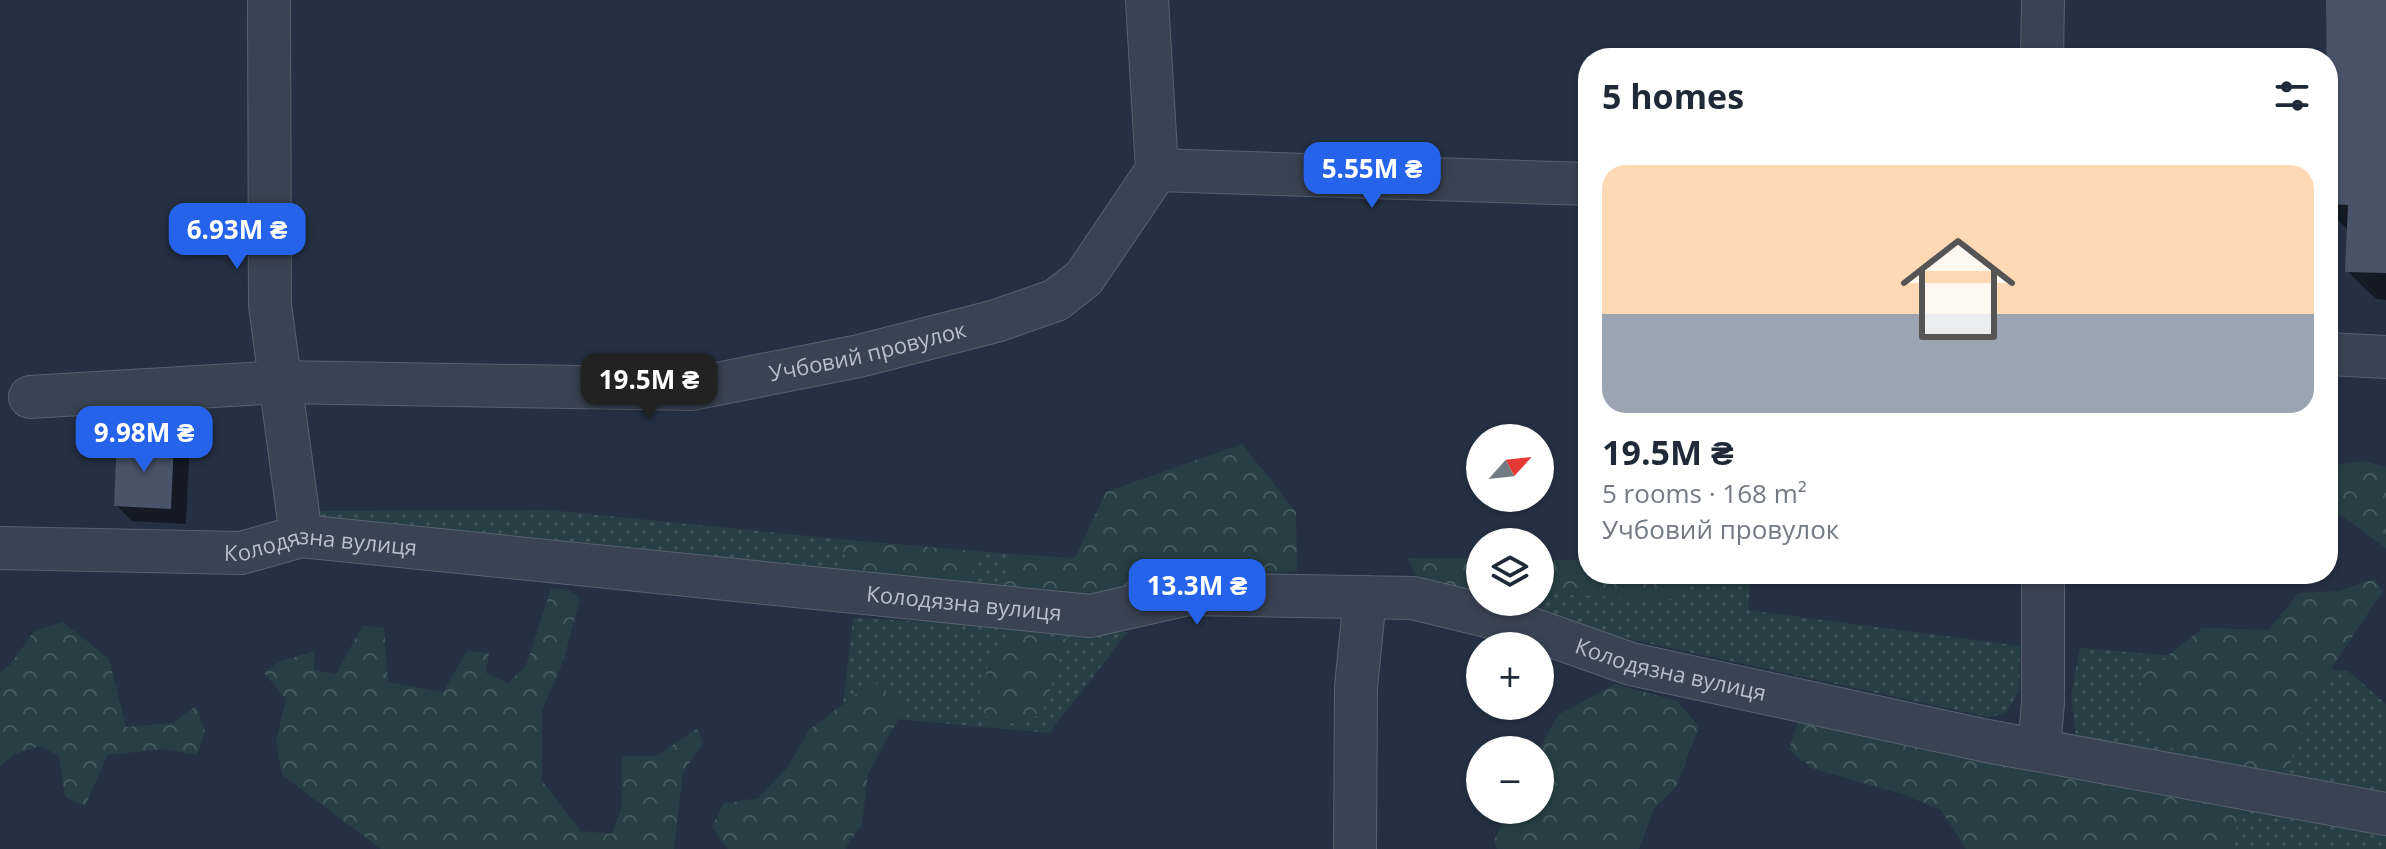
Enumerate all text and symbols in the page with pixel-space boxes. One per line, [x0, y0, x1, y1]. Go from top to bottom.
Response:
text: 5 homes [1602, 73, 1744, 119]
icon: filters [2270, 74, 2314, 118]
pin: 5.55M ₴ [1298, 142, 1446, 210]
text: 5.55M ₴ [1322, 150, 1422, 186]
pin: 6.93M ₴ [163, 203, 311, 271]
text: 6.93M ₴ [187, 211, 287, 247]
icon: home [1886, 217, 2030, 361]
street label: Учбовий провулок [766, 313, 969, 387]
pin: 19.5M ₴ [575, 353, 723, 421]
text: 19.5M ₴ [599, 361, 699, 397]
pin: 9.98M ₴ [70, 406, 218, 474]
text: 9.98M ₴ [94, 414, 194, 450]
north arrow [1466, 424, 1554, 512]
map controls [1466, 424, 1554, 824]
text: 19.5M ₴ [1602, 429, 1734, 475]
text: 5 rooms · 168 m² [1602, 475, 1807, 511]
text: Учбовий провулок [1602, 511, 1839, 547]
street label: Колодязна вулиця [224, 520, 419, 567]
button: layers [1466, 528, 1554, 616]
pin: 13.3M ₴ [1123, 559, 1271, 627]
text: 13.3M ₴ [1147, 567, 1247, 603]
street label: Колодязна вулиця [865, 577, 1063, 627]
street label: Колодязна вулиця [1572, 630, 1769, 707]
button: + [1466, 632, 1554, 720]
button: − [1466, 736, 1554, 824]

